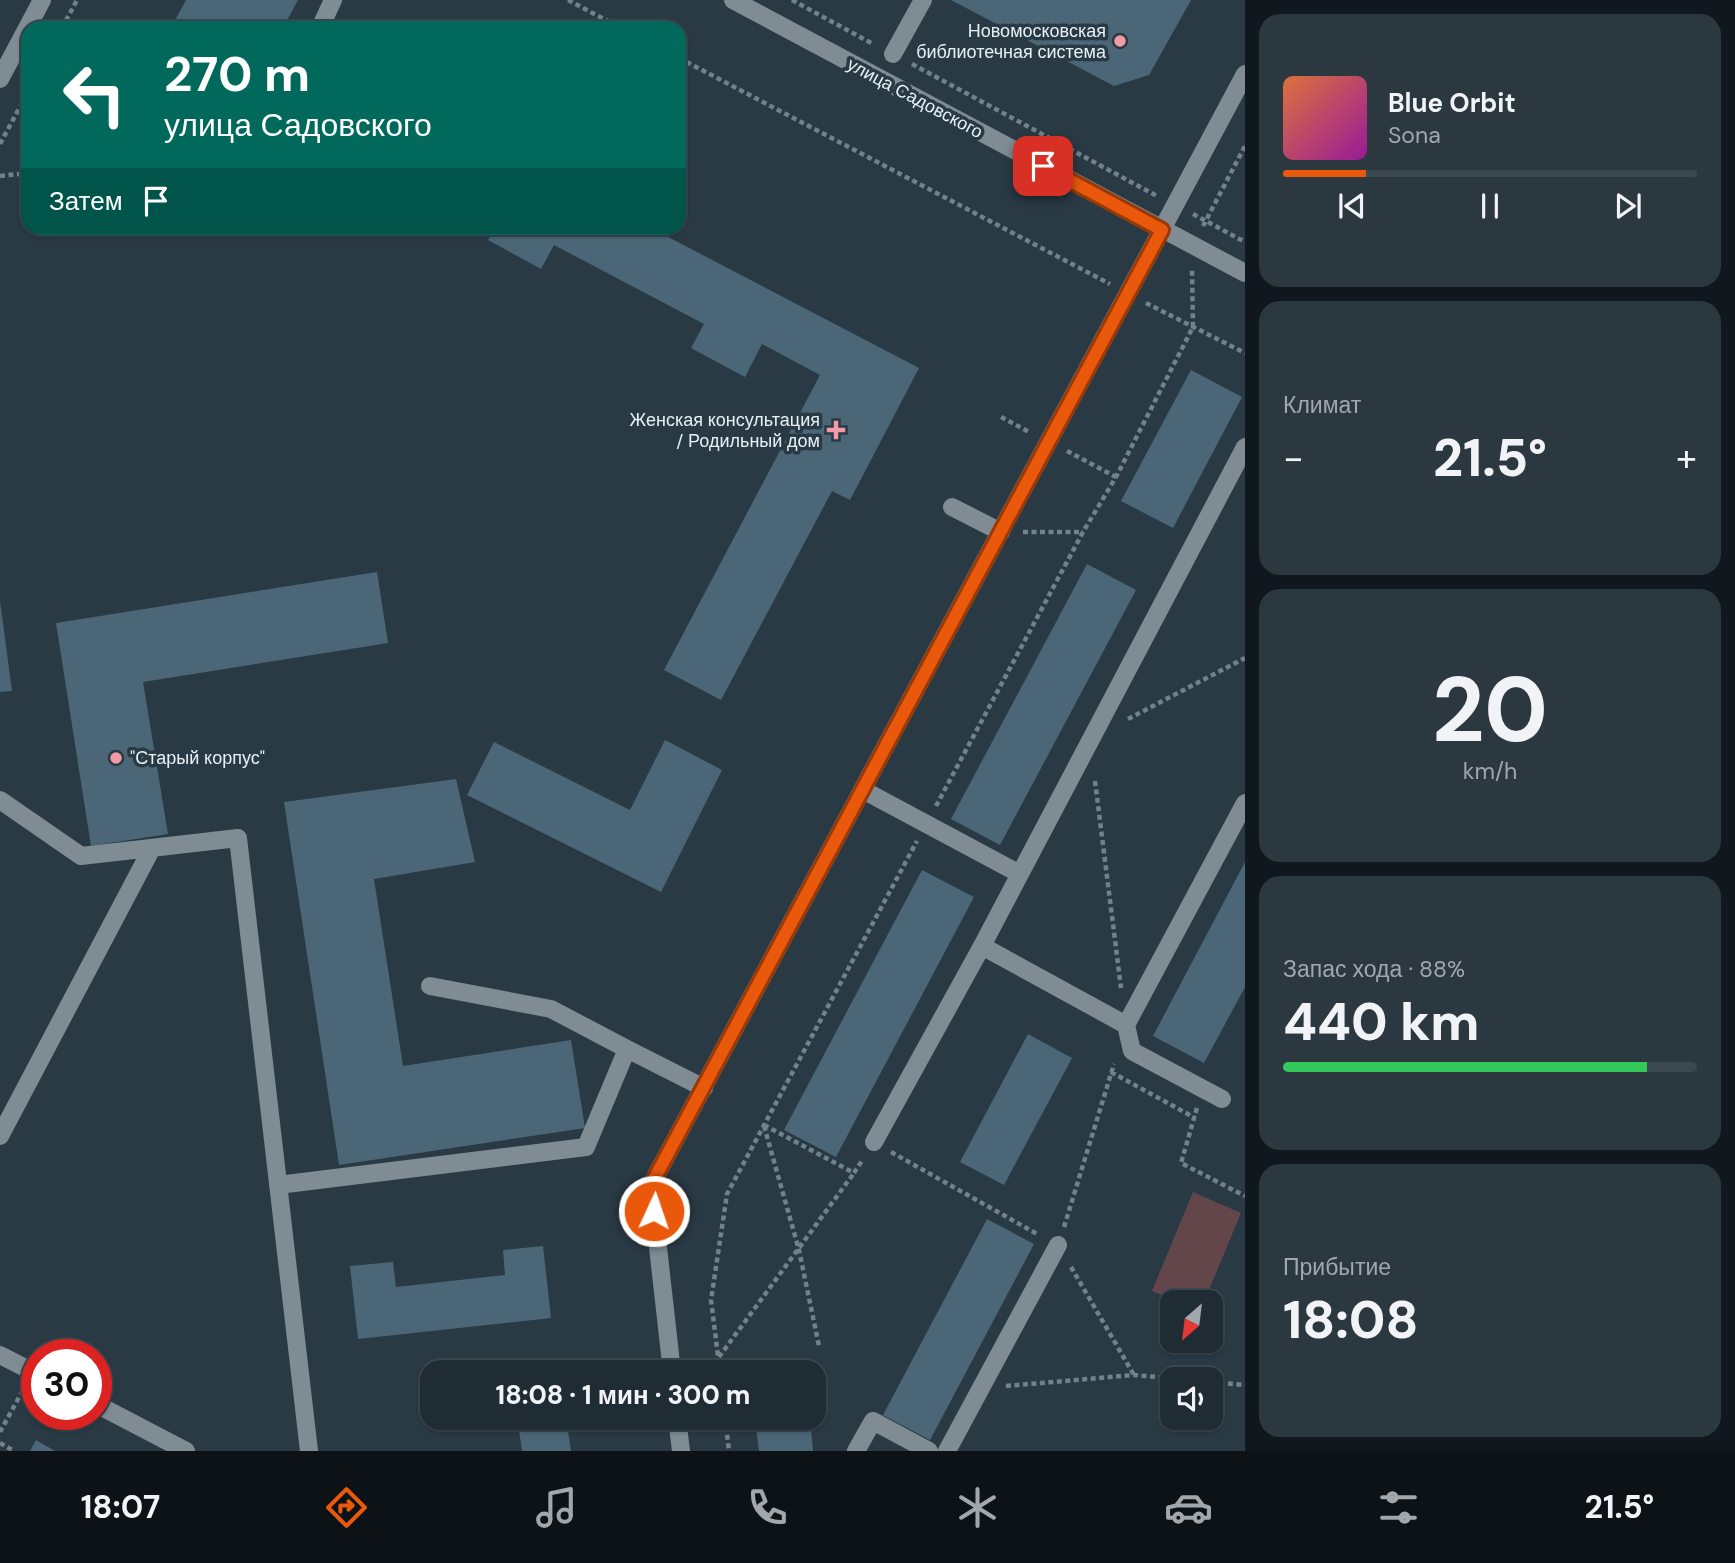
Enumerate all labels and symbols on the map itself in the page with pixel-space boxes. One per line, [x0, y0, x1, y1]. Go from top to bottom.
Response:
place label: Новомосковская библиотечная система [916, 19, 1107, 64]
marker: Новомосковская библиотечная система [1112, 33, 1128, 49]
street label: улица Садовского [843, 52, 987, 144]
pin [1013, 136, 1073, 196]
place label: Женская консультация / Родильный дом [630, 408, 820, 453]
marker: Женская консультация / Родильный дом [826, 420, 846, 440]
place label: "Старый корпус" [130, 746, 265, 770]
marker: "Старый корпус" [108, 750, 124, 766]
position arrow [617, 1174, 691, 1248]
north arrow [1160, 1290, 1223, 1353]
speed limit sign: 30 [21, 1339, 112, 1430]

